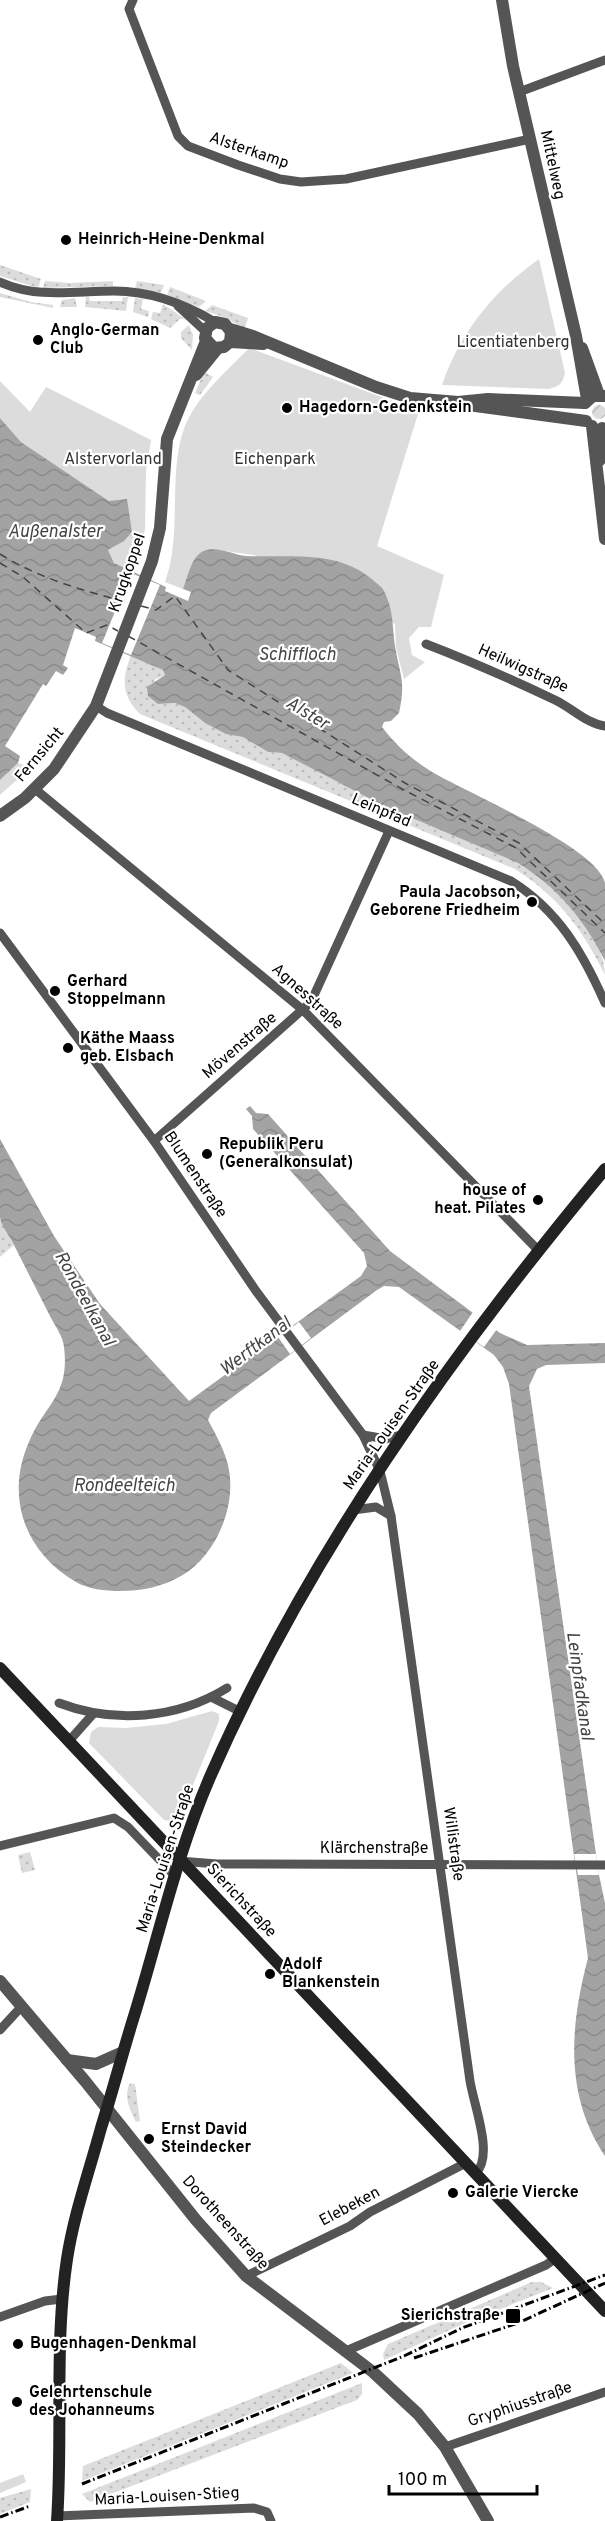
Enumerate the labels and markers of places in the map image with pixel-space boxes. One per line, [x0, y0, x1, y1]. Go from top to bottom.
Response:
place label: Heinrich-Heine-Denkmal [78, 230, 265, 250]
marker: Heinrich-Heine-Denkmal [59, 233, 73, 247]
place label: Anglo-German Club [50, 321, 160, 359]
marker: Anglo-German Club [31, 333, 45, 347]
place label: Hagedorn-Gedenkstein [299, 398, 472, 418]
marker: Hagedorn-Gedenkstein [280, 401, 294, 415]
place label: Paula Jacobson, Geborene Friedheim [370, 883, 520, 921]
marker: Paula Jacobson, Geborene Friedheim [525, 895, 539, 909]
place label: Gerhard Stoppelmann [67, 972, 166, 1010]
marker: Gerhard Stoppelmann [48, 984, 62, 998]
place label: Käthe Maass geb. Elsbach [80, 1029, 175, 1067]
marker: Käthe Maass geb. Elsbach [61, 1041, 75, 1055]
place label: Republik Peru (Generalkonsulat) [219, 1135, 353, 1173]
marker: Republik Peru (Generalkonsulat) [200, 1147, 214, 1161]
place label: house of heat. Pilates [434, 1181, 526, 1219]
marker: house of heat. Pilates [531, 1193, 545, 1207]
place label: Adolf Blankenstein [282, 1955, 380, 1993]
marker: Adolf Blankenstein [263, 1967, 277, 1981]
place label: Ernst David Steindecker [161, 2120, 251, 2158]
marker: Ernst David Steindecker [142, 2132, 156, 2146]
place label: Galerie Viercke [465, 2183, 579, 2203]
marker: Galerie Viercke [446, 2186, 460, 2200]
place label: Sierichstraße [401, 2306, 500, 2326]
marker: Sierichstraße [504, 2307, 522, 2325]
place label: Bugenhagen-Denkmal [30, 2334, 197, 2354]
marker: Bugenhagen-Denkmal [11, 2337, 25, 2351]
place label: Gelehrtenschule des Johanneums [29, 2383, 155, 2421]
marker: Gelehrtenschule des Johanneums [10, 2395, 24, 2409]

